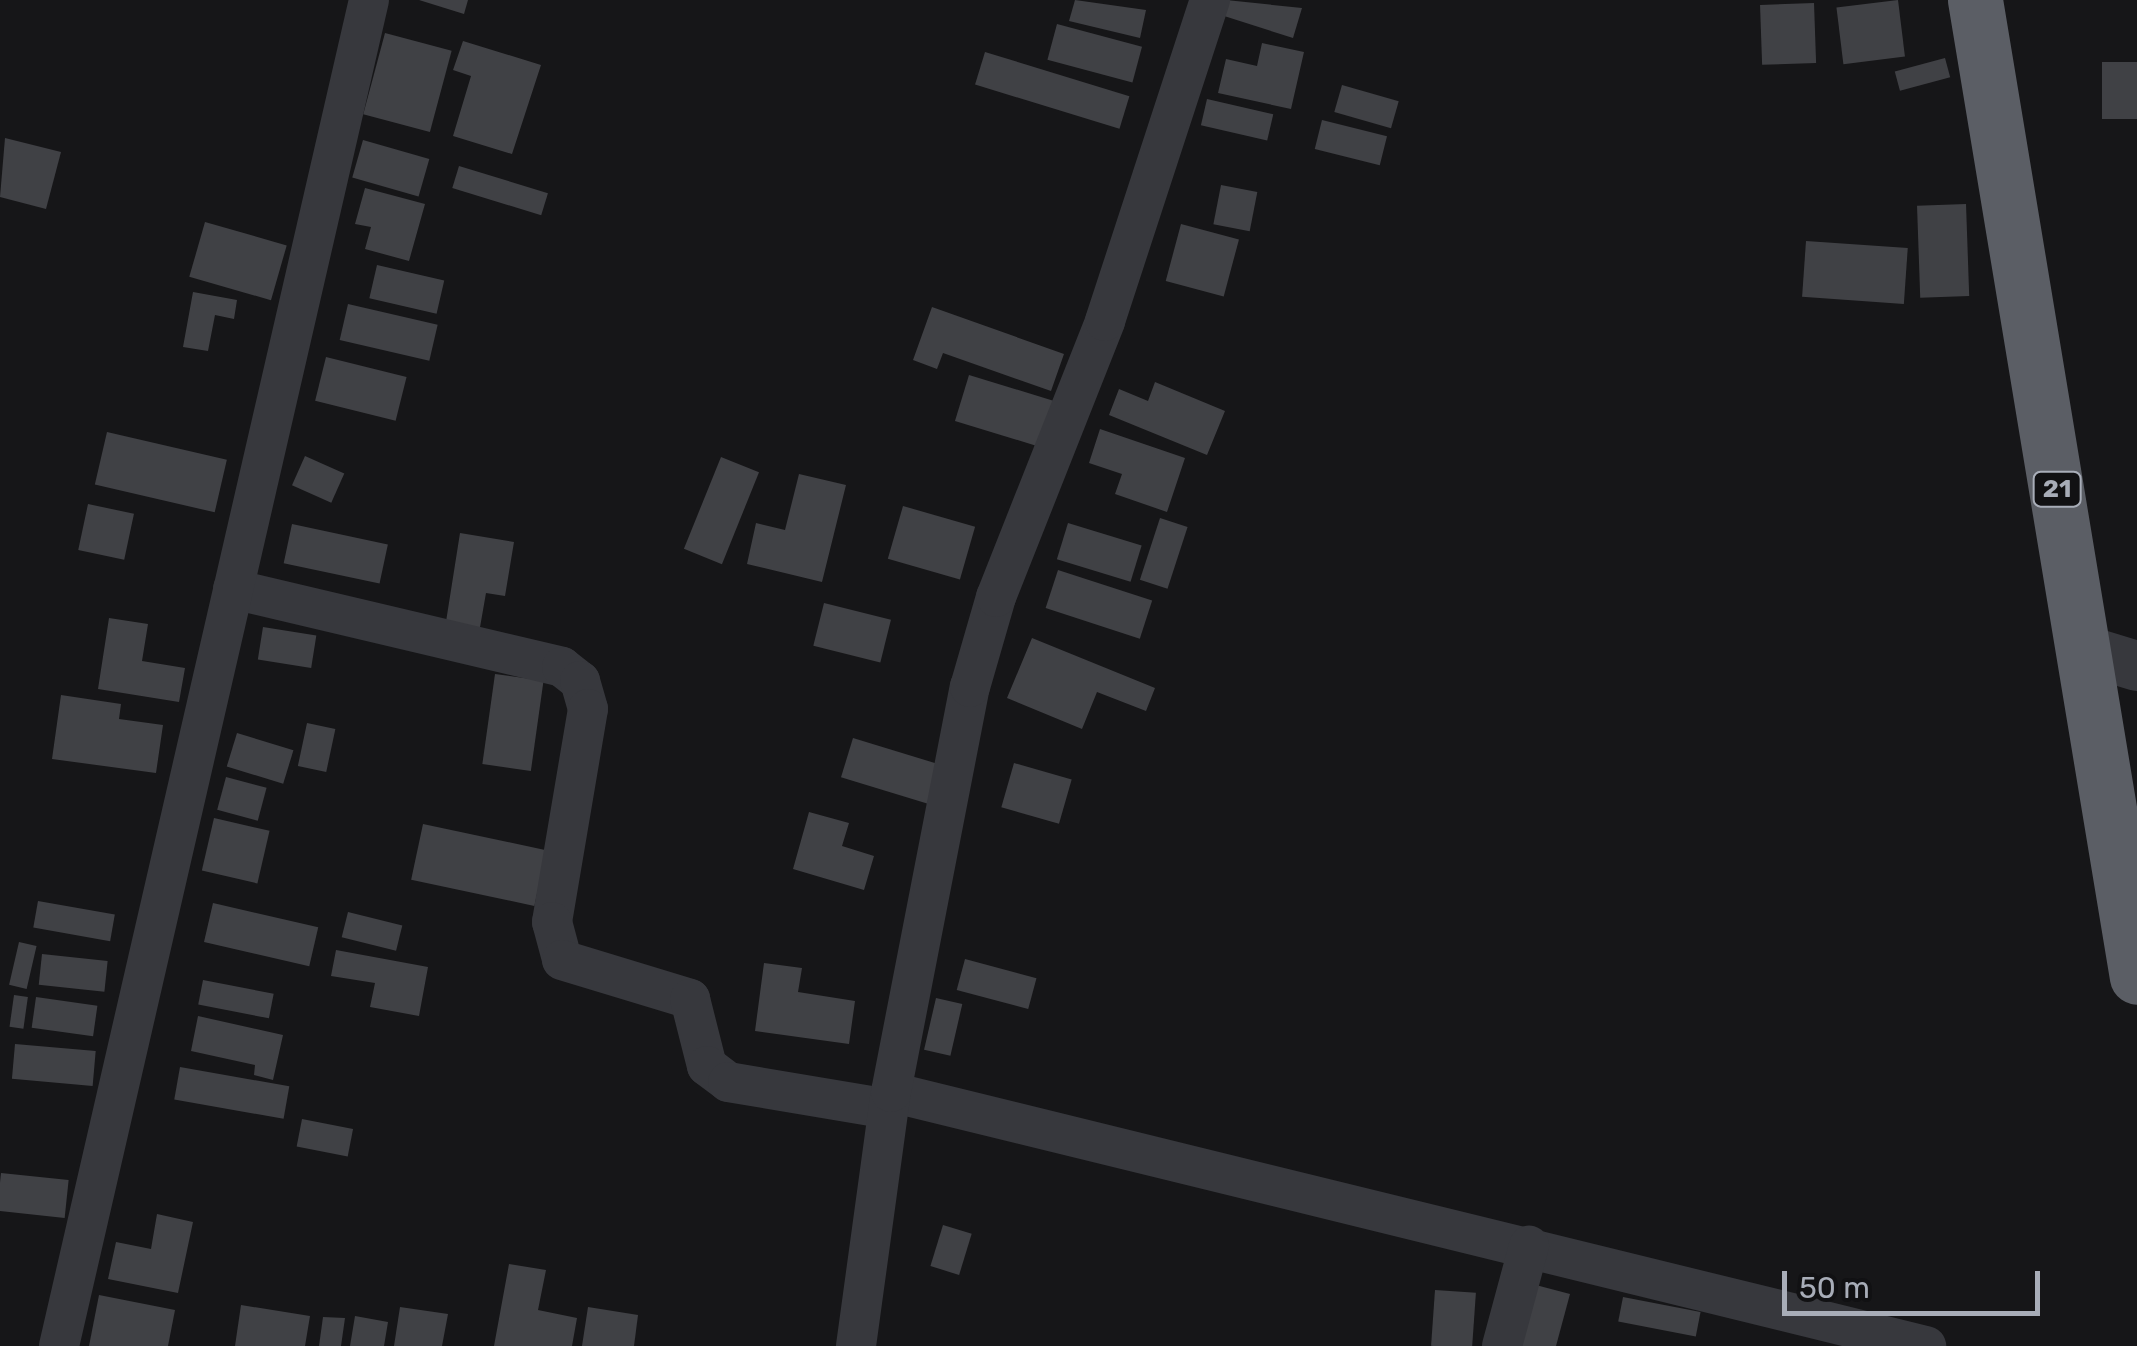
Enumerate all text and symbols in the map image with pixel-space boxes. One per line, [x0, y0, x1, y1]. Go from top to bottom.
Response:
road number: 21 [2032, 469, 2082, 509]
scale bar [1787, 1251, 2044, 1313]
text: 50 m [1799, 1270, 1870, 1306]

